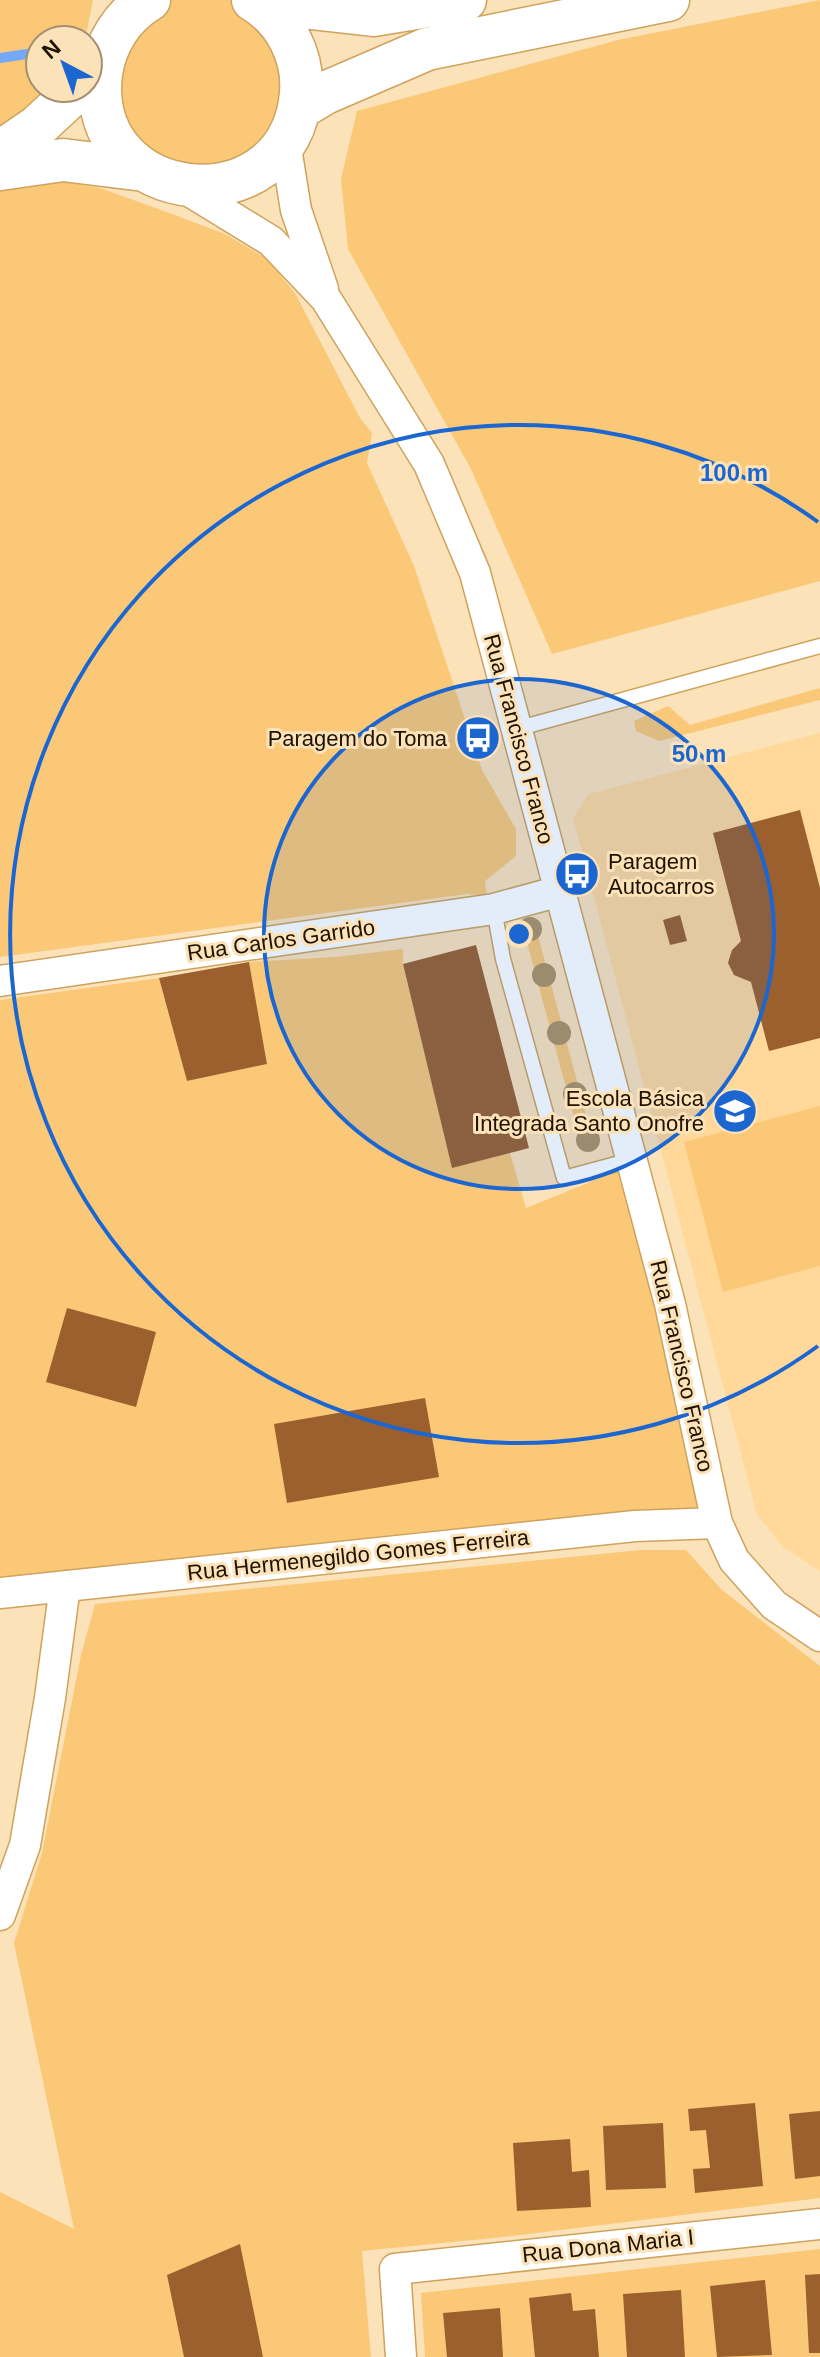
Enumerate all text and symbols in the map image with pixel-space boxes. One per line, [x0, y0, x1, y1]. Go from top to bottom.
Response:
north arrow [24, 24, 104, 104]
text: N [37, 35, 65, 64]
text: 100 m [700, 459, 768, 486]
street label: Rua Francisco Franco [479, 631, 559, 847]
bus stop icon: Paragem do Toma [454, 714, 502, 762]
place label: Paragem do Toma [268, 726, 448, 751]
text: 50 m [672, 740, 726, 767]
place label: Paragem Autocarros [608, 849, 714, 899]
bus stop icon: Paragem Autocarros [553, 850, 601, 898]
street label: Rua Carlos Garrido [185, 914, 377, 966]
centre of rings [505, 920, 533, 948]
place label: Escola Básica Integrada Santo Onofre [474, 1086, 705, 1136]
school or university icon: Escola Básica Integrada Santo Onofre [711, 1087, 759, 1135]
street label: Rua Francisco Franco [645, 1258, 719, 1474]
street label: Rua Hermenegildo Gomes Ferreira [186, 1525, 531, 1585]
street label: Rua Dona Maria I [521, 2225, 695, 2267]

